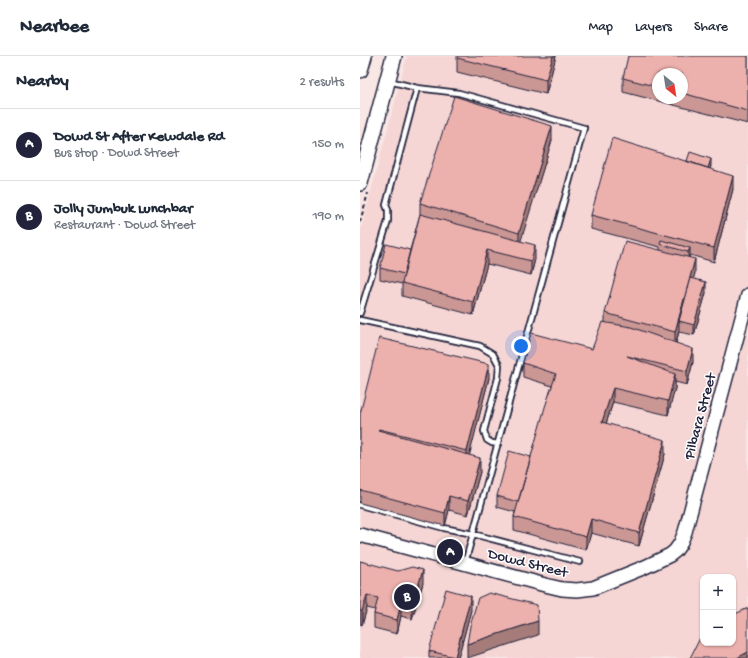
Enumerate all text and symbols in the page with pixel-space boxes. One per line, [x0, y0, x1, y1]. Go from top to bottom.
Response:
text: Nearbee [20, 16, 89, 39]
text: Map [589, 19, 613, 36]
text: Layers [635, 19, 672, 36]
text: Share [694, 19, 728, 36]
north arrow [652, 68, 688, 104]
text: Nearby [16, 72, 69, 92]
text: 2 results [299, 75, 344, 90]
text: Dowd St After Kewdale Rd [54, 128, 224, 146]
text: A [25, 137, 33, 152]
text: 150 m [312, 137, 344, 152]
text: Bus stop · Dowd Street [54, 146, 179, 161]
text: Jolly Jumbuk Lunchbar [54, 200, 192, 218]
text: B [26, 209, 32, 224]
text: 190 m [313, 209, 344, 224]
text: Restaurant · Dowd Street [54, 218, 195, 233]
your location [511, 336, 531, 356]
street label: Pilbara Street [681, 370, 722, 462]
pin: A [437, 537, 463, 567]
street label: Dowd Street [485, 545, 571, 583]
map controls [700, 574, 736, 646]
button: + [700, 574, 736, 610]
pin: B [394, 582, 420, 612]
button: − [700, 610, 736, 646]

